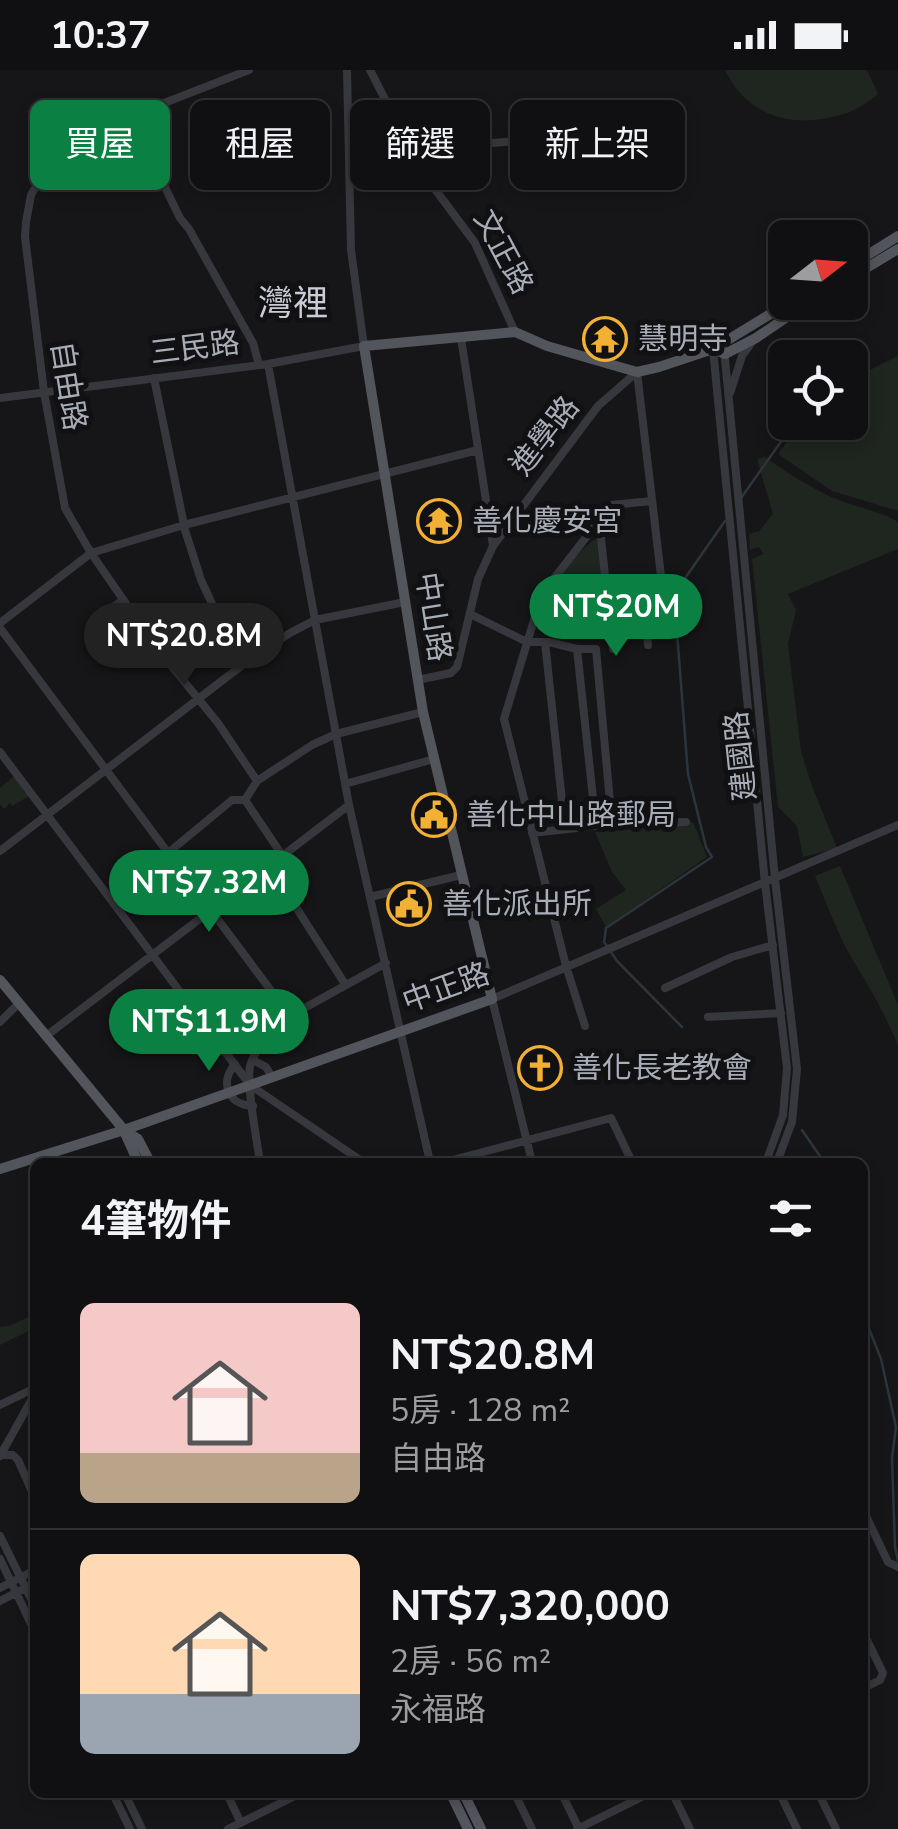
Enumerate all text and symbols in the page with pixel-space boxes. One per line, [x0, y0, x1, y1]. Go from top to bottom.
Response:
text: 10:37 [50, 10, 151, 61]
chip: 買屋 [30, 100, 170, 190]
chip: 租屋 [190, 100, 330, 190]
chip: 篩選 [350, 100, 490, 190]
chip: 新上架 [510, 100, 685, 190]
street label: 文正路 [464, 203, 542, 301]
north arrow [768, 220, 868, 320]
map controls [768, 220, 868, 440]
district label: 灣裡 [258, 280, 328, 327]
temple icon: 慧明寺 [582, 316, 628, 362]
place label: 慧明寺 [638, 319, 728, 360]
street label: 三民路 [148, 322, 242, 374]
street label: 自由路 [41, 338, 95, 434]
button: locate [768, 340, 868, 440]
street label: 進學路 [501, 388, 589, 484]
temple icon: 善化慶安宮 [416, 498, 462, 544]
place label: 善化慶安宮 [472, 501, 622, 542]
street label: 中山路 [406, 569, 460, 665]
pin: NT$20M [535, 574, 697, 659]
text: NT$20M [551, 585, 681, 628]
pin: NT$20.8M [81, 603, 287, 688]
text: NT$20.8M [106, 614, 262, 657]
street label: 建國路 [716, 709, 766, 803]
public building icon: 善化中山路郵局 [411, 792, 457, 838]
place label: 善化中山路郵局 [466, 795, 676, 836]
pin: NT$7.32M [106, 850, 312, 935]
text: NT$7.32M [131, 861, 287, 904]
public building icon: 善化派出所 [386, 881, 432, 927]
place label: 善化派出所 [442, 884, 592, 925]
street label: 中正路 [397, 953, 495, 1023]
pin: NT$11.9M [106, 989, 312, 1074]
text: NT$11.9M [131, 1000, 287, 1043]
church icon: 善化長老教會 [517, 1045, 563, 1091]
place label: 善化長老教會 [572, 1048, 752, 1089]
icon: filters [763, 1191, 818, 1246]
text: 4筆物件 [80, 1193, 231, 1250]
text: NT$20.8M [390, 1327, 595, 1384]
icon: home [160, 1343, 280, 1463]
text: 5房 · 128 m² [390, 1389, 570, 1432]
text: 自由路 [390, 1437, 486, 1480]
text: NT$7,320,000 [390, 1578, 670, 1635]
icon: home [160, 1594, 280, 1714]
text: 2房 · 56 m² [390, 1640, 551, 1683]
text: 永福路 [390, 1688, 486, 1731]

